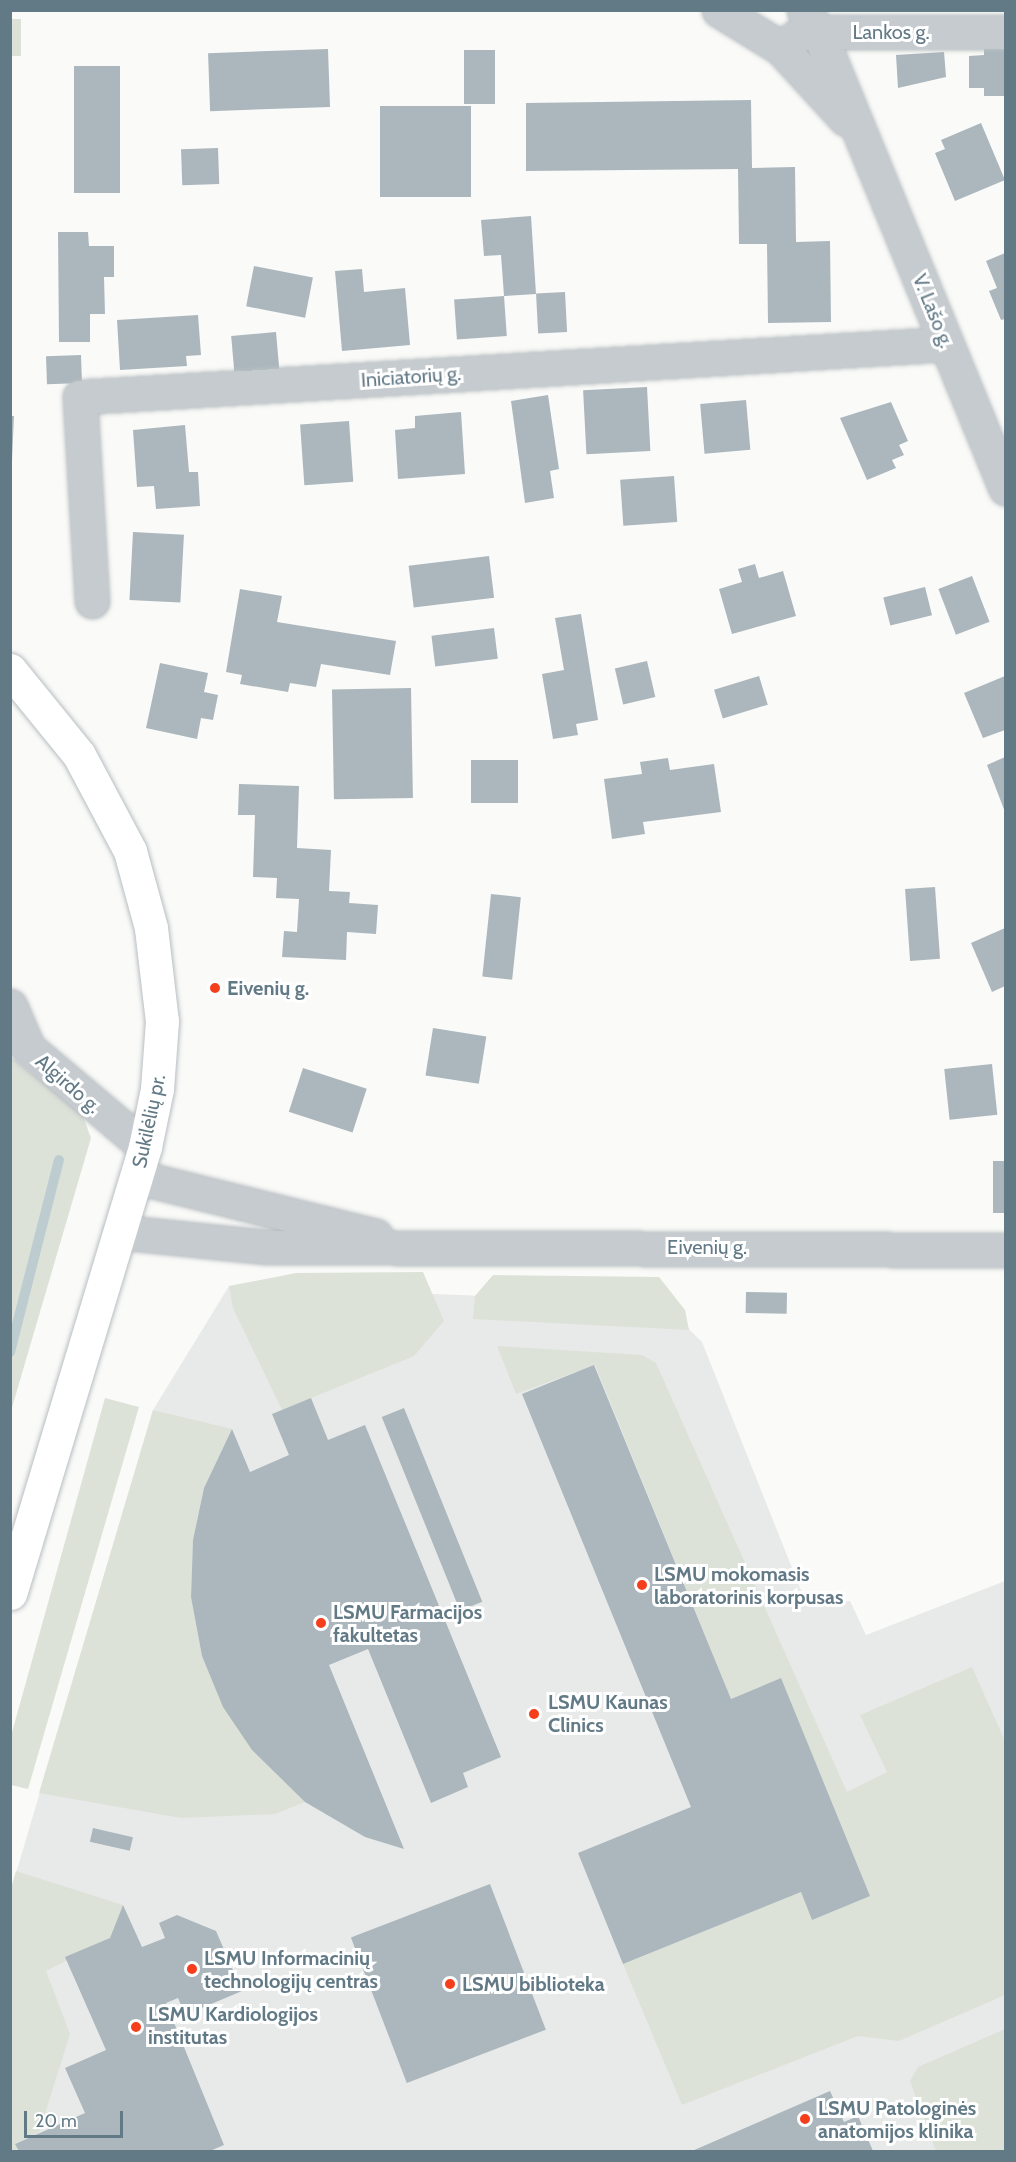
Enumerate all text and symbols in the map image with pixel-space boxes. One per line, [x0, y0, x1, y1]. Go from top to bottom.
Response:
street label: Lankos g. [852, 20, 930, 44]
street label: V. Lašo g. [907, 271, 959, 351]
street label: Iniciatorių g. [360, 362, 462, 392]
place label: Eivenių g. [227, 976, 309, 1000]
marker: Eivenių g. [208, 981, 222, 995]
street label: Algirdo g. [31, 1049, 105, 1119]
street label: Sukilėlių pr. [127, 1072, 171, 1170]
street label: Eivenių g. [667, 1235, 747, 1259]
place label: LSMU mokomasis laboratorinis korpusas [654, 1562, 843, 1609]
marker: LSMU mokomasis laboratorinis korpusas [635, 1578, 649, 1592]
place label: LSMU Farmacijos fakultetas [333, 1600, 482, 1647]
marker: LSMU Farmacijos fakultetas [314, 1616, 328, 1630]
place label: LSMU Kaunas Clinics [548, 1690, 668, 1737]
marker: LSMU Kaunas Clinics [525, 1705, 543, 1723]
place label: LSMU Informacinių technologijų centras [204, 1946, 378, 1993]
marker: LSMU Informacinių technologijų centras [185, 1962, 199, 1976]
place label: LSMU biblioteka [462, 1972, 605, 1996]
marker: LSMU biblioteka [443, 1977, 457, 1991]
place label: LSMU Kardiologijos institutas [148, 2003, 318, 2050]
marker: LSMU Kardiologijos institutas [129, 2020, 143, 2034]
place label: LSMU Patologinės anatomijos klinika [818, 2096, 976, 2143]
scale bar [27, 2099, 126, 2137]
text: 20 m [35, 2110, 77, 2132]
marker: LSMU Patologinės anatomijos klinika [796, 2110, 814, 2128]

